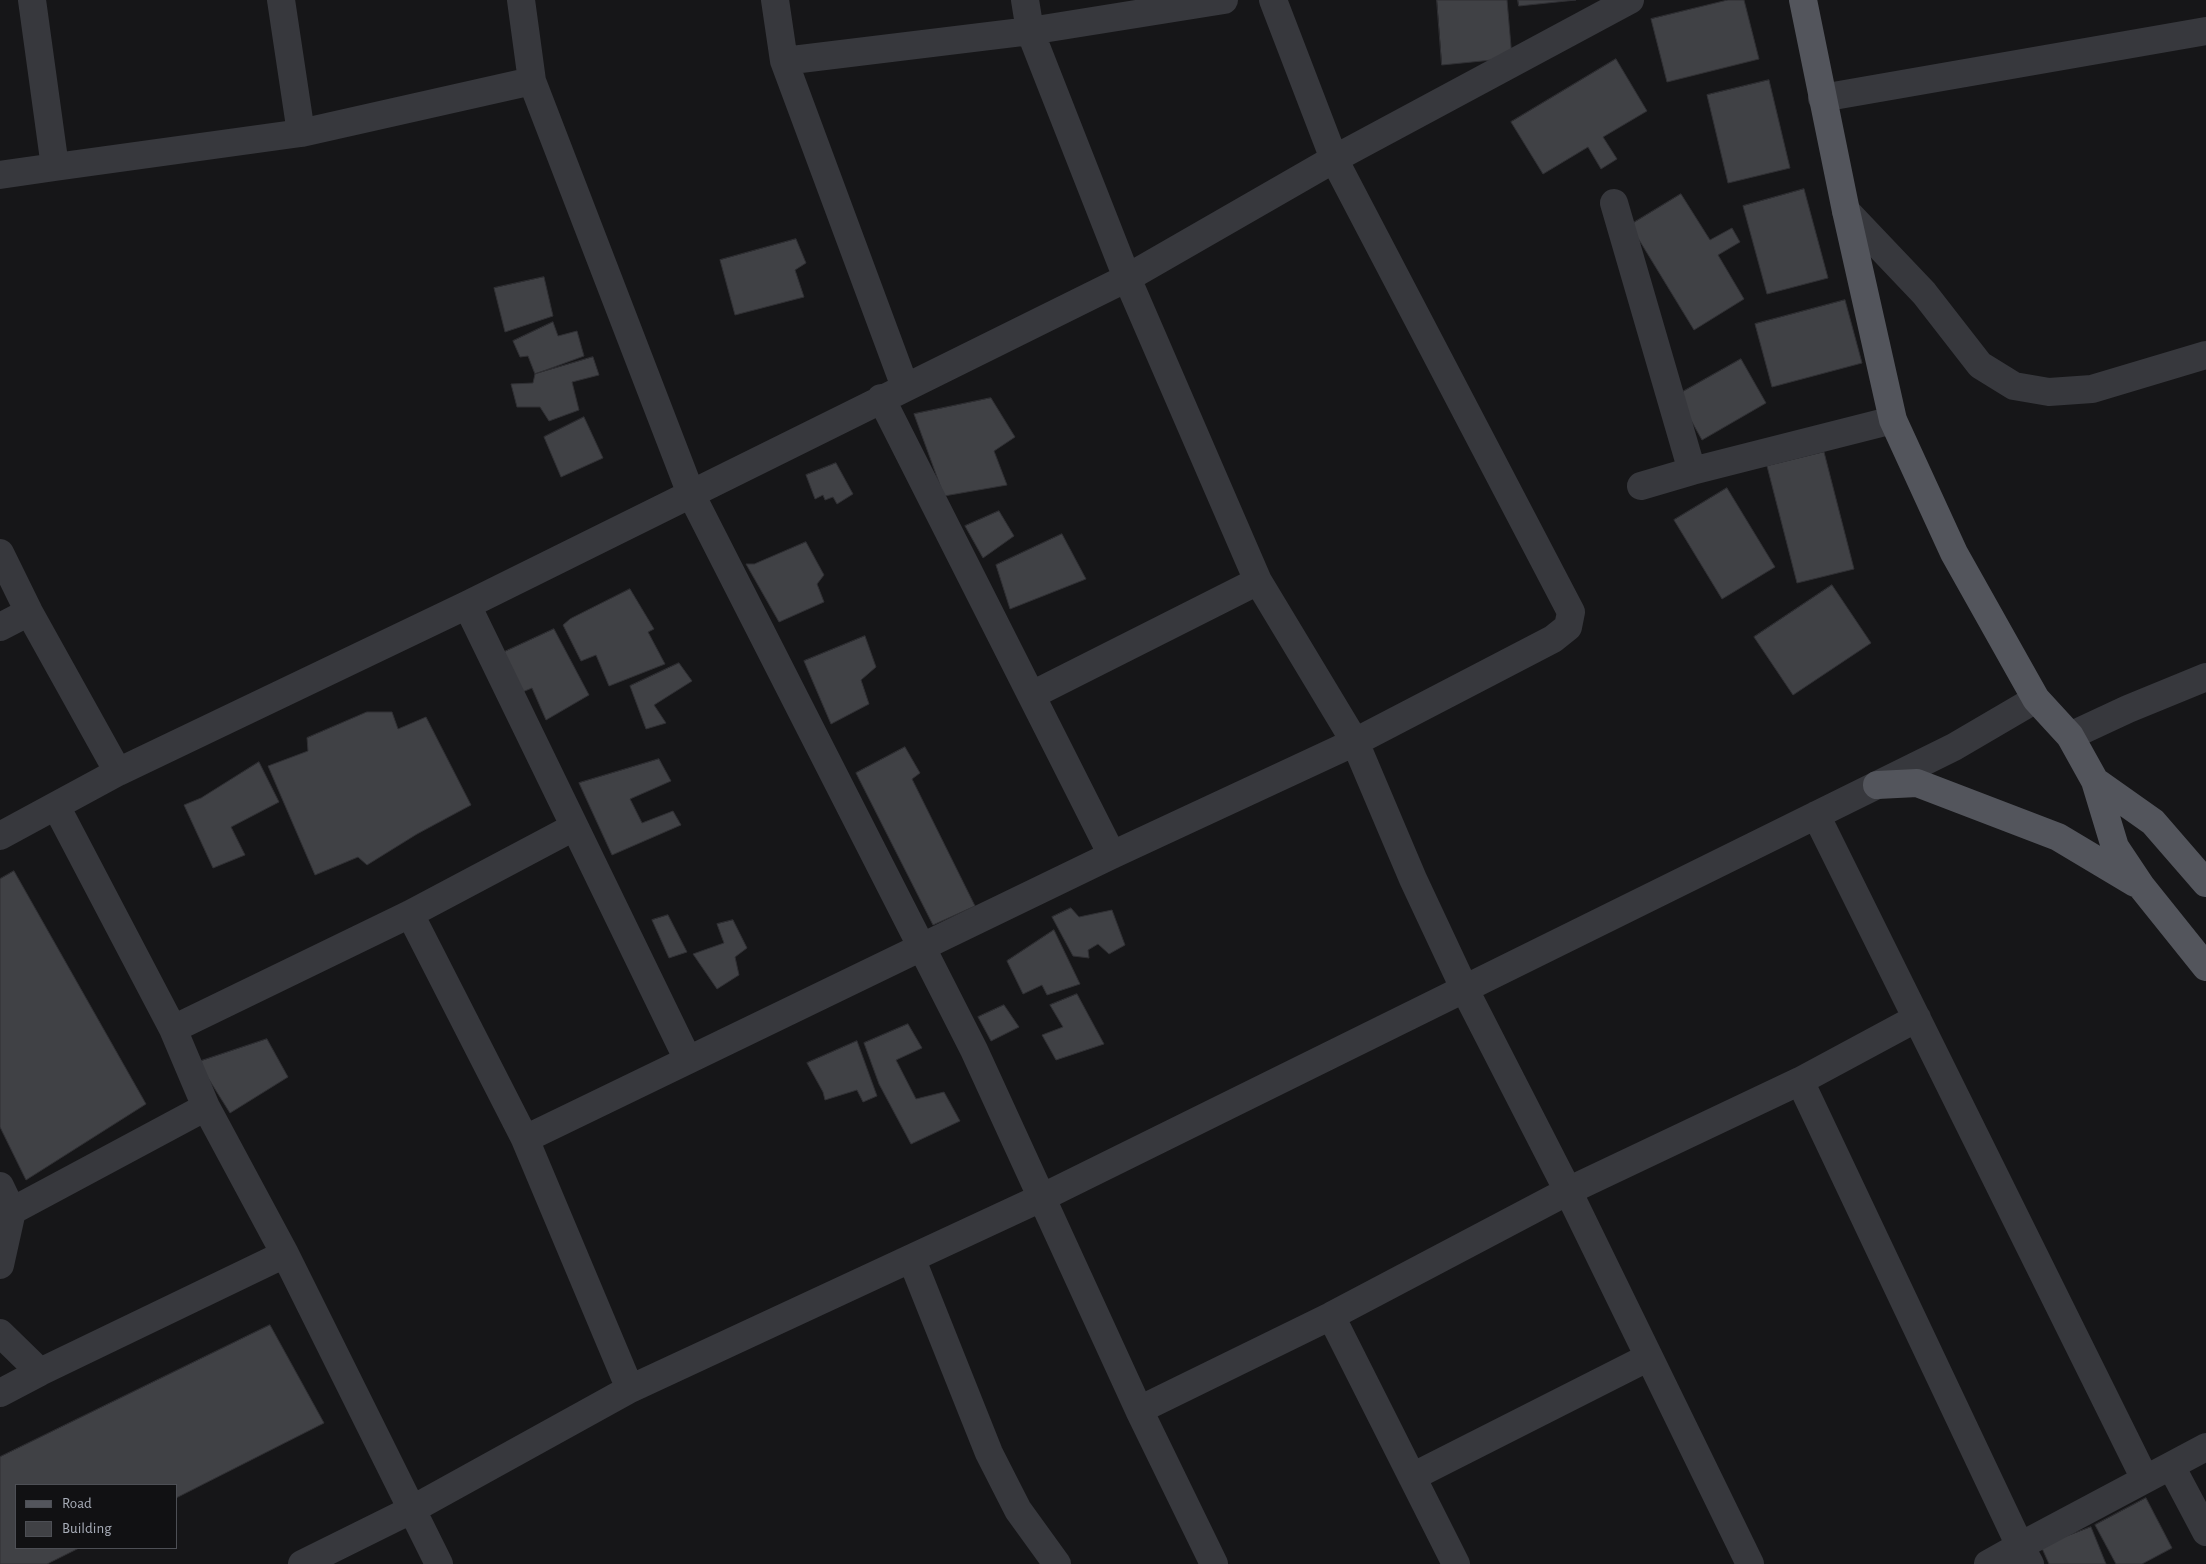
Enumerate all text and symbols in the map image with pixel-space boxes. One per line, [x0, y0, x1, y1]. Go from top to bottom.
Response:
legend [15, 1484, 178, 1549]
text: Road [62, 1496, 92, 1511]
text: Building [62, 1521, 112, 1536]

